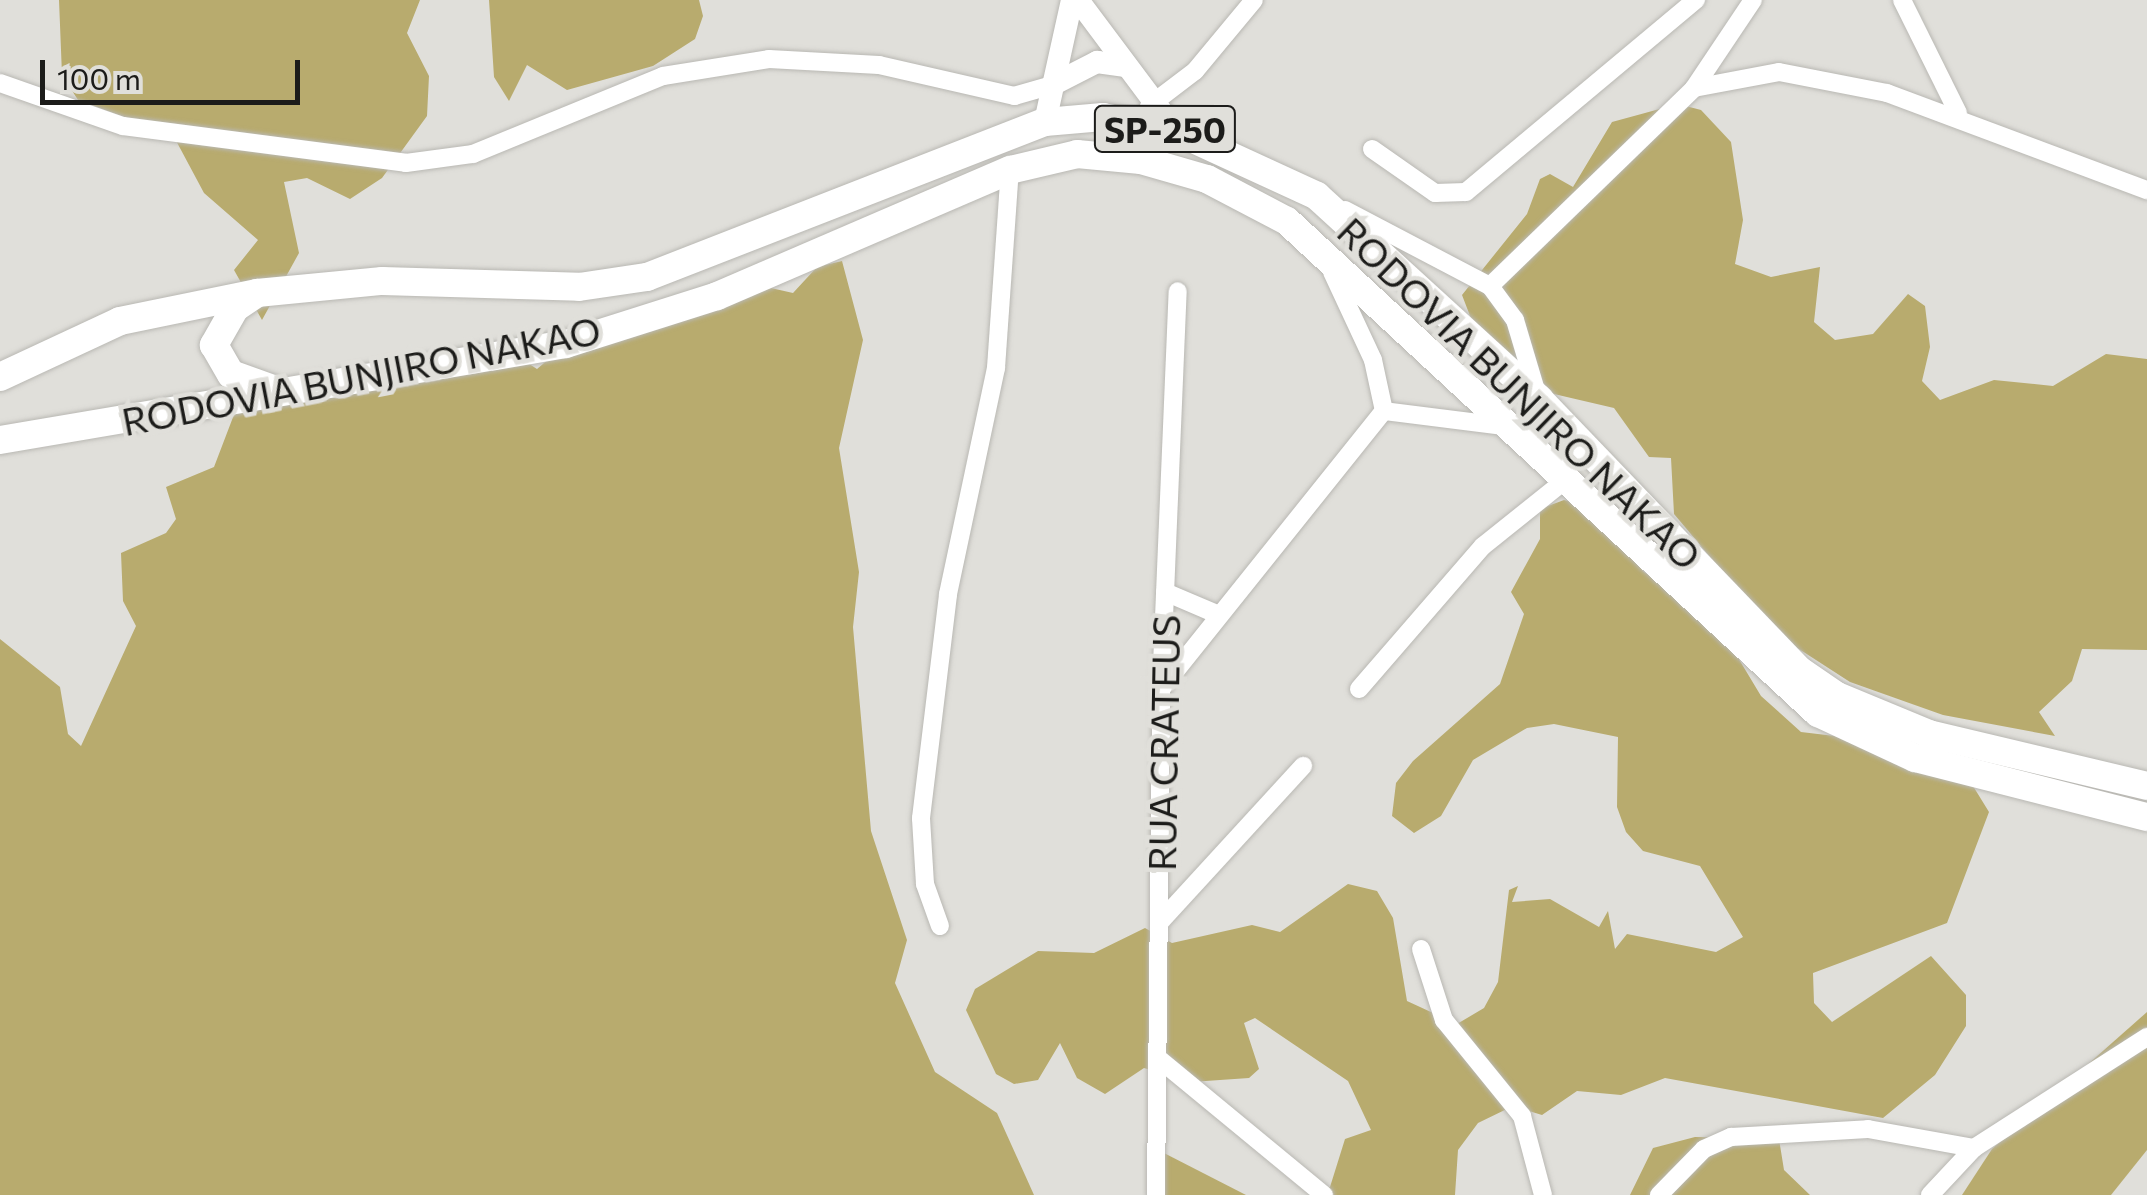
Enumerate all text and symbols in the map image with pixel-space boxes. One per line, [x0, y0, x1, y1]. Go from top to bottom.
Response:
scale bar [45, 40, 305, 102]
text: 100 m [57, 59, 141, 96]
road number: SP-250 [1092, 99, 1238, 159]
street label: RODOVIA BUNJIRO NAKAO [1329, 208, 1711, 578]
street label: RODOVIA BUNJIRO NAKAO [118, 306, 604, 444]
street label: RUA CRATEUS [1138, 615, 1188, 871]

